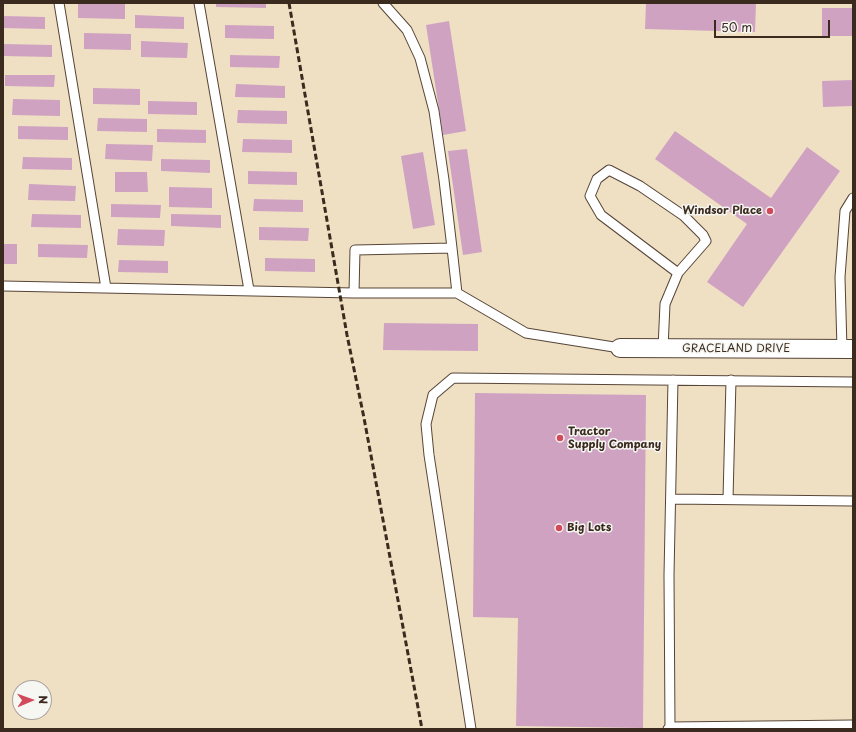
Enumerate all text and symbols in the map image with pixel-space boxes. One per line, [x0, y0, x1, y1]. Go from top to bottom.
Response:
scale bar [716, 12, 832, 38]
text: 50 m [721, 18, 752, 36]
place label: Windsor Place [682, 204, 762, 218]
marker: Windsor Place [765, 206, 775, 216]
street label: GRACELAND DRIVE [682, 342, 790, 356]
place label: Tractor Supply Company [568, 425, 661, 451]
marker: Tractor Supply Company [555, 433, 565, 443]
place label: Big Lots [567, 521, 611, 535]
marker: Big Lots [554, 523, 564, 533]
north arrow [12, 680, 52, 720]
text: N [35, 695, 52, 704]

